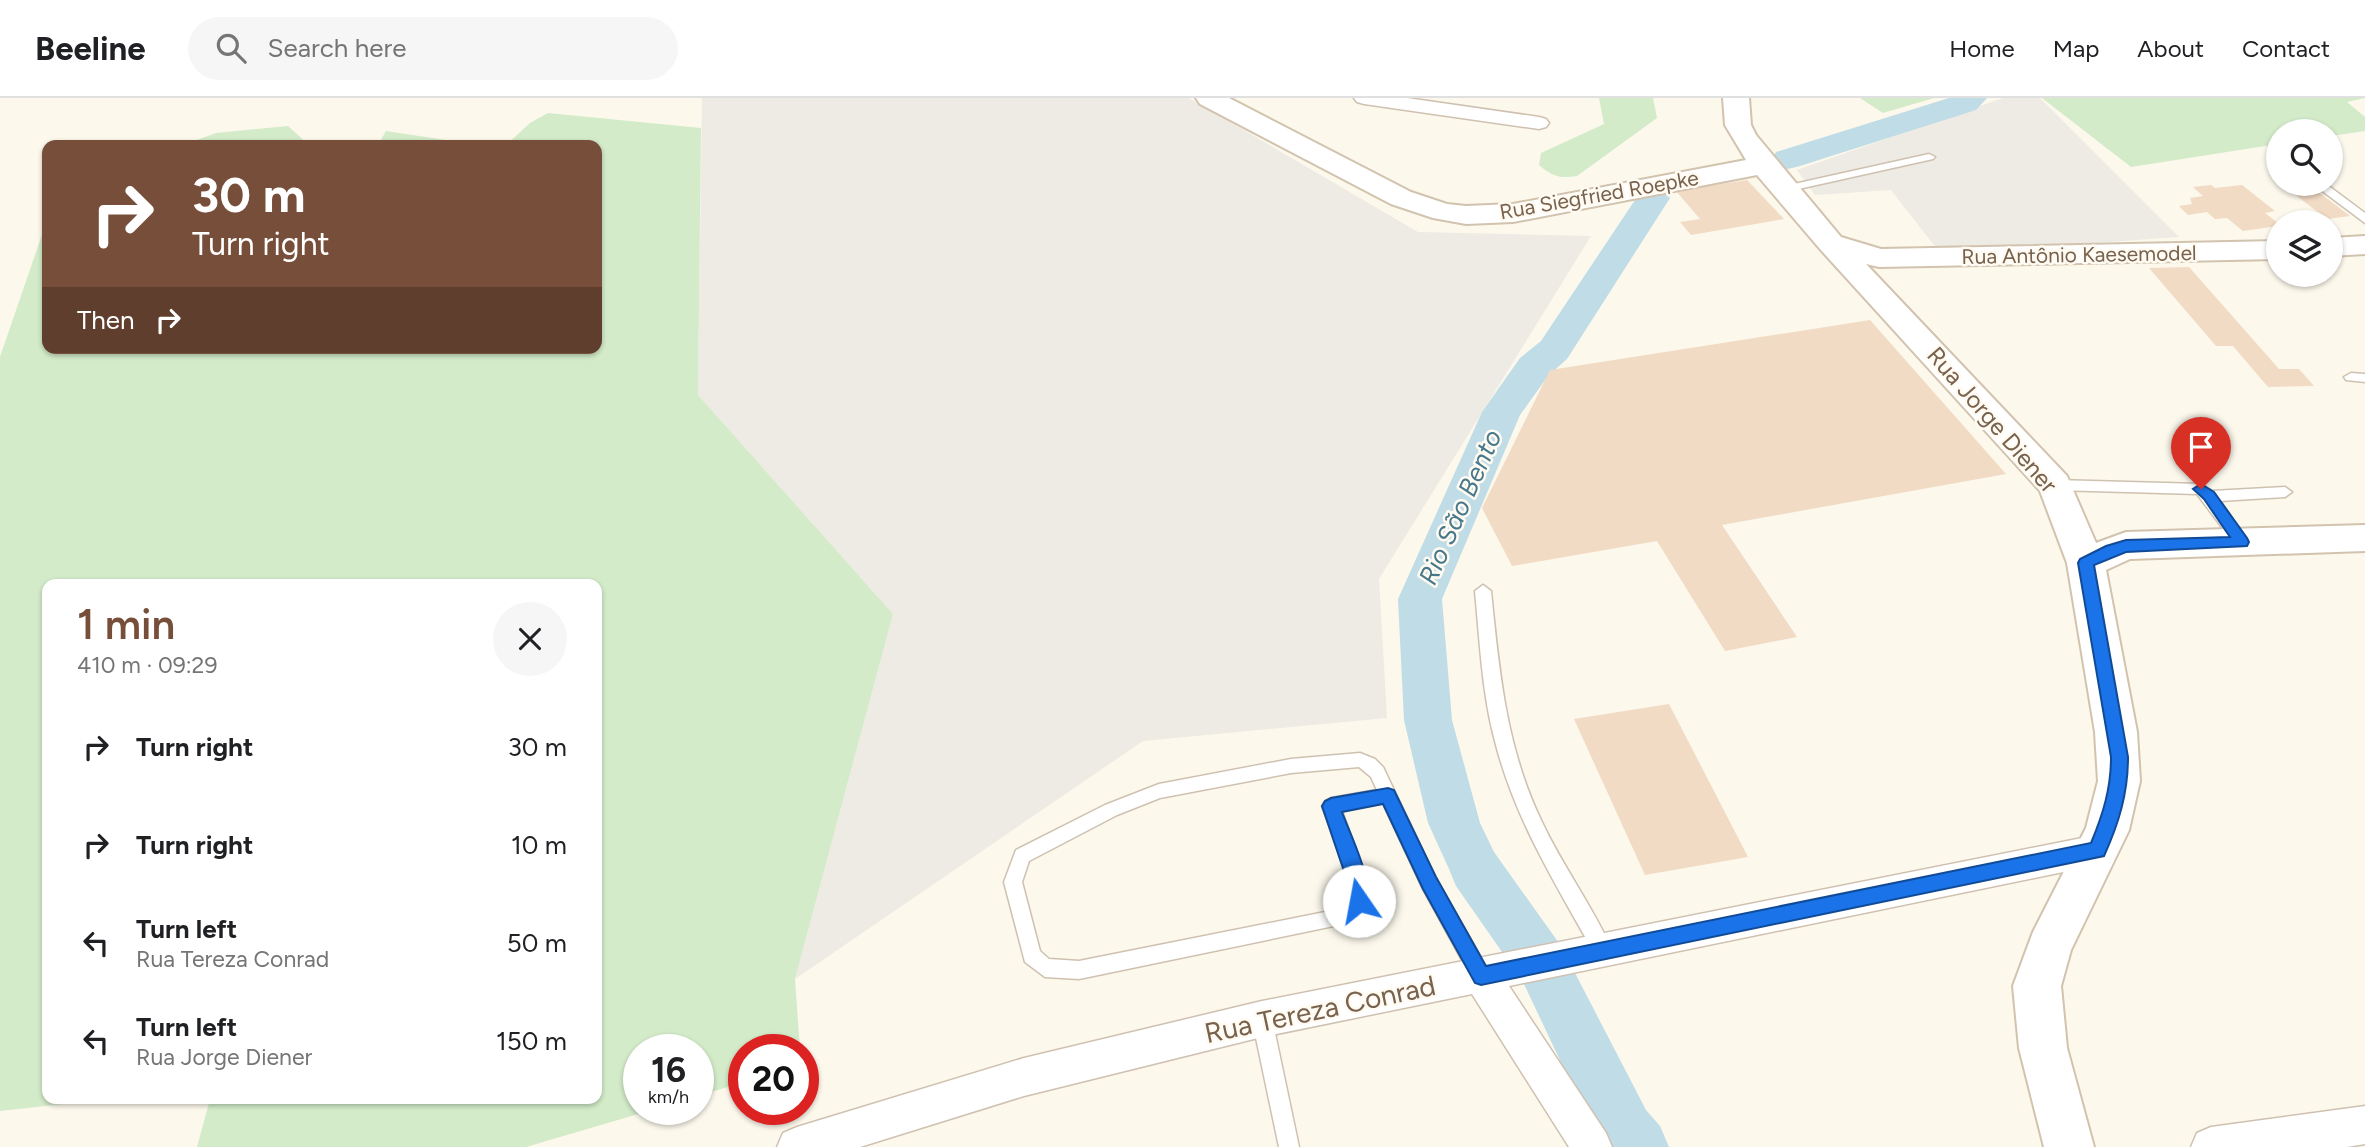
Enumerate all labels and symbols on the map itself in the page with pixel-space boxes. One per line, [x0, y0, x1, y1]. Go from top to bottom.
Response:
street label: Rua Siegfried Roepke [1497, 165, 1700, 224]
street label: Rua Antônio Kaesemodel [1961, 240, 2197, 269]
street label: Rua Jorge Diener [1921, 341, 2064, 499]
pin [2171, 417, 2231, 489]
water label: Rio São Bento [1412, 425, 1508, 589]
position arrow [1322, 864, 1396, 938]
street label: Rua Tereza Conrad [1201, 968, 1439, 1050]
speed limit sign: 20 [728, 1034, 819, 1125]

